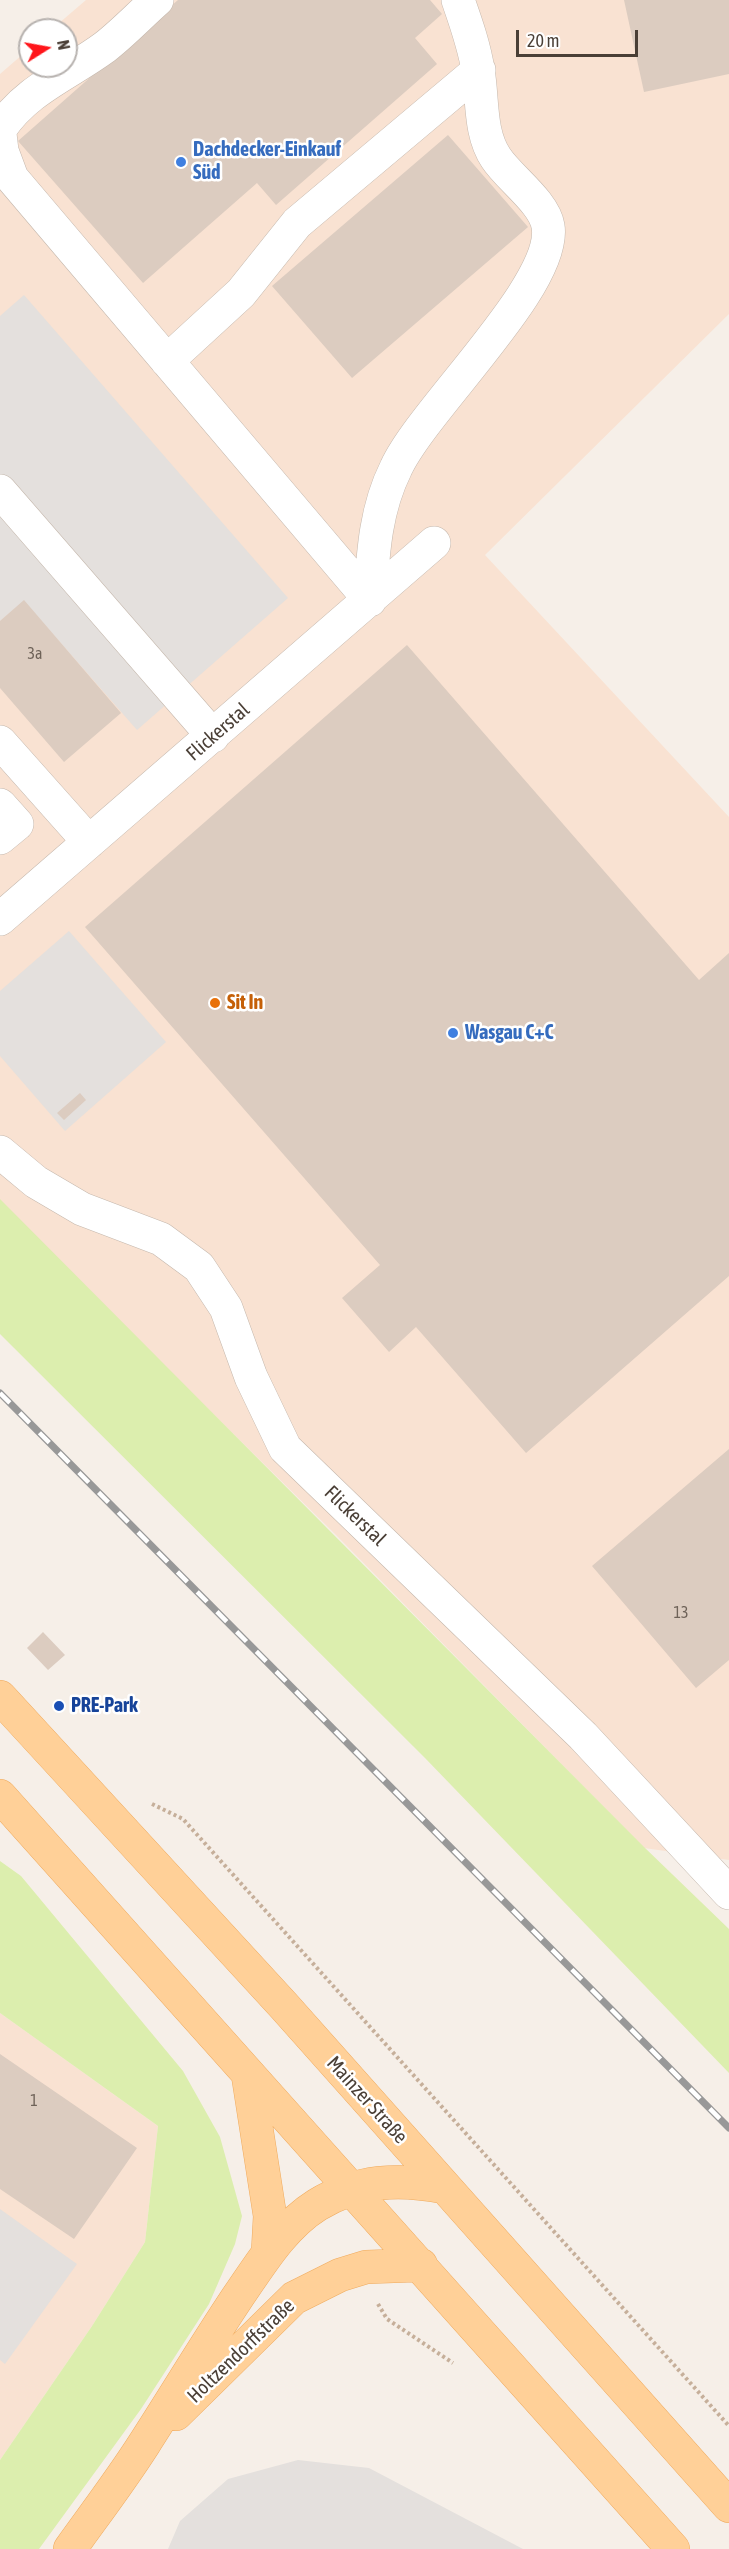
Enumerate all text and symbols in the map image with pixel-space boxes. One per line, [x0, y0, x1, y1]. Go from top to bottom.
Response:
north arrow [18, 18, 78, 78]
scale bar [519, 18, 640, 56]
text: 20 m [527, 30, 559, 51]
text: N [54, 39, 73, 51]
place label: Dachdecker-Einkauf Süd [193, 138, 341, 185]
marker: Dachdecker-Einkauf Süd [174, 155, 188, 169]
house number: 3a [28, 644, 42, 664]
street label: Flickerstal [181, 698, 255, 766]
place label: Sit In [227, 991, 263, 1015]
marker: Sit In [208, 996, 222, 1010]
place label: Wasgau C+C [465, 1021, 554, 1045]
marker: Wasgau C+C [446, 1026, 460, 1040]
street label: Flickerstal [319, 1481, 391, 1551]
house number: 13 [673, 1603, 689, 1623]
place label: PRE-Park [71, 1694, 138, 1718]
marker: PRE-Park [52, 1699, 66, 1713]
street label: Mainzer Straße [322, 2051, 412, 2149]
house number: 1 [30, 2091, 38, 2111]
street label: Holtzendorffstraße [183, 2294, 299, 2408]

